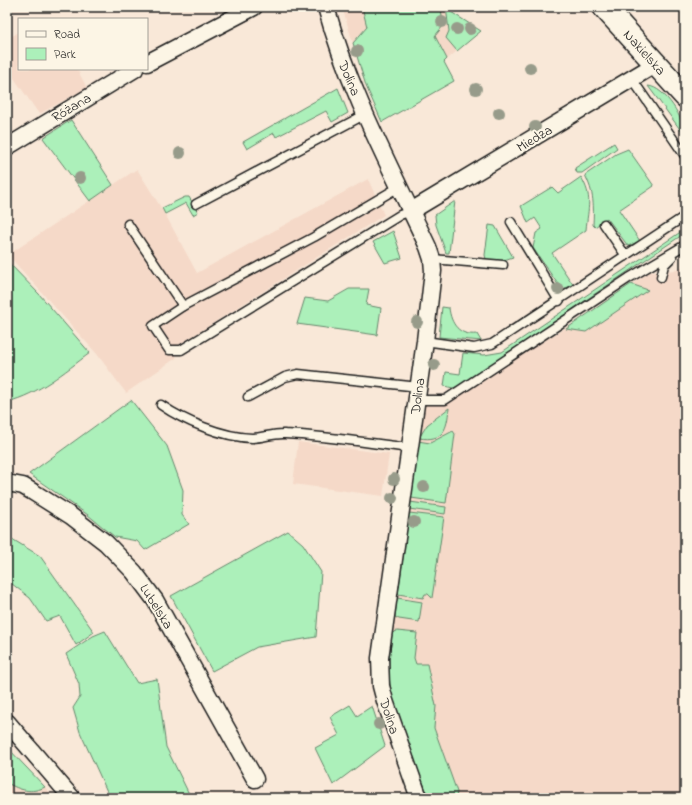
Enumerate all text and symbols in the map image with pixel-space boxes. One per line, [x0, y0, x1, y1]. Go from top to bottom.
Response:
legend [18, 18, 148, 70]
text: Road [54, 26, 80, 44]
street label: Nakielska [618, 26, 670, 81]
text: Park [54, 46, 76, 64]
street label: Dolina [331, 57, 365, 99]
street label: Różana [48, 88, 96, 128]
street label: Miedza [513, 120, 557, 158]
street label: Dolina [405, 377, 431, 417]
street label: Lubelska [134, 580, 178, 634]
street label: Dolina [373, 695, 404, 737]

